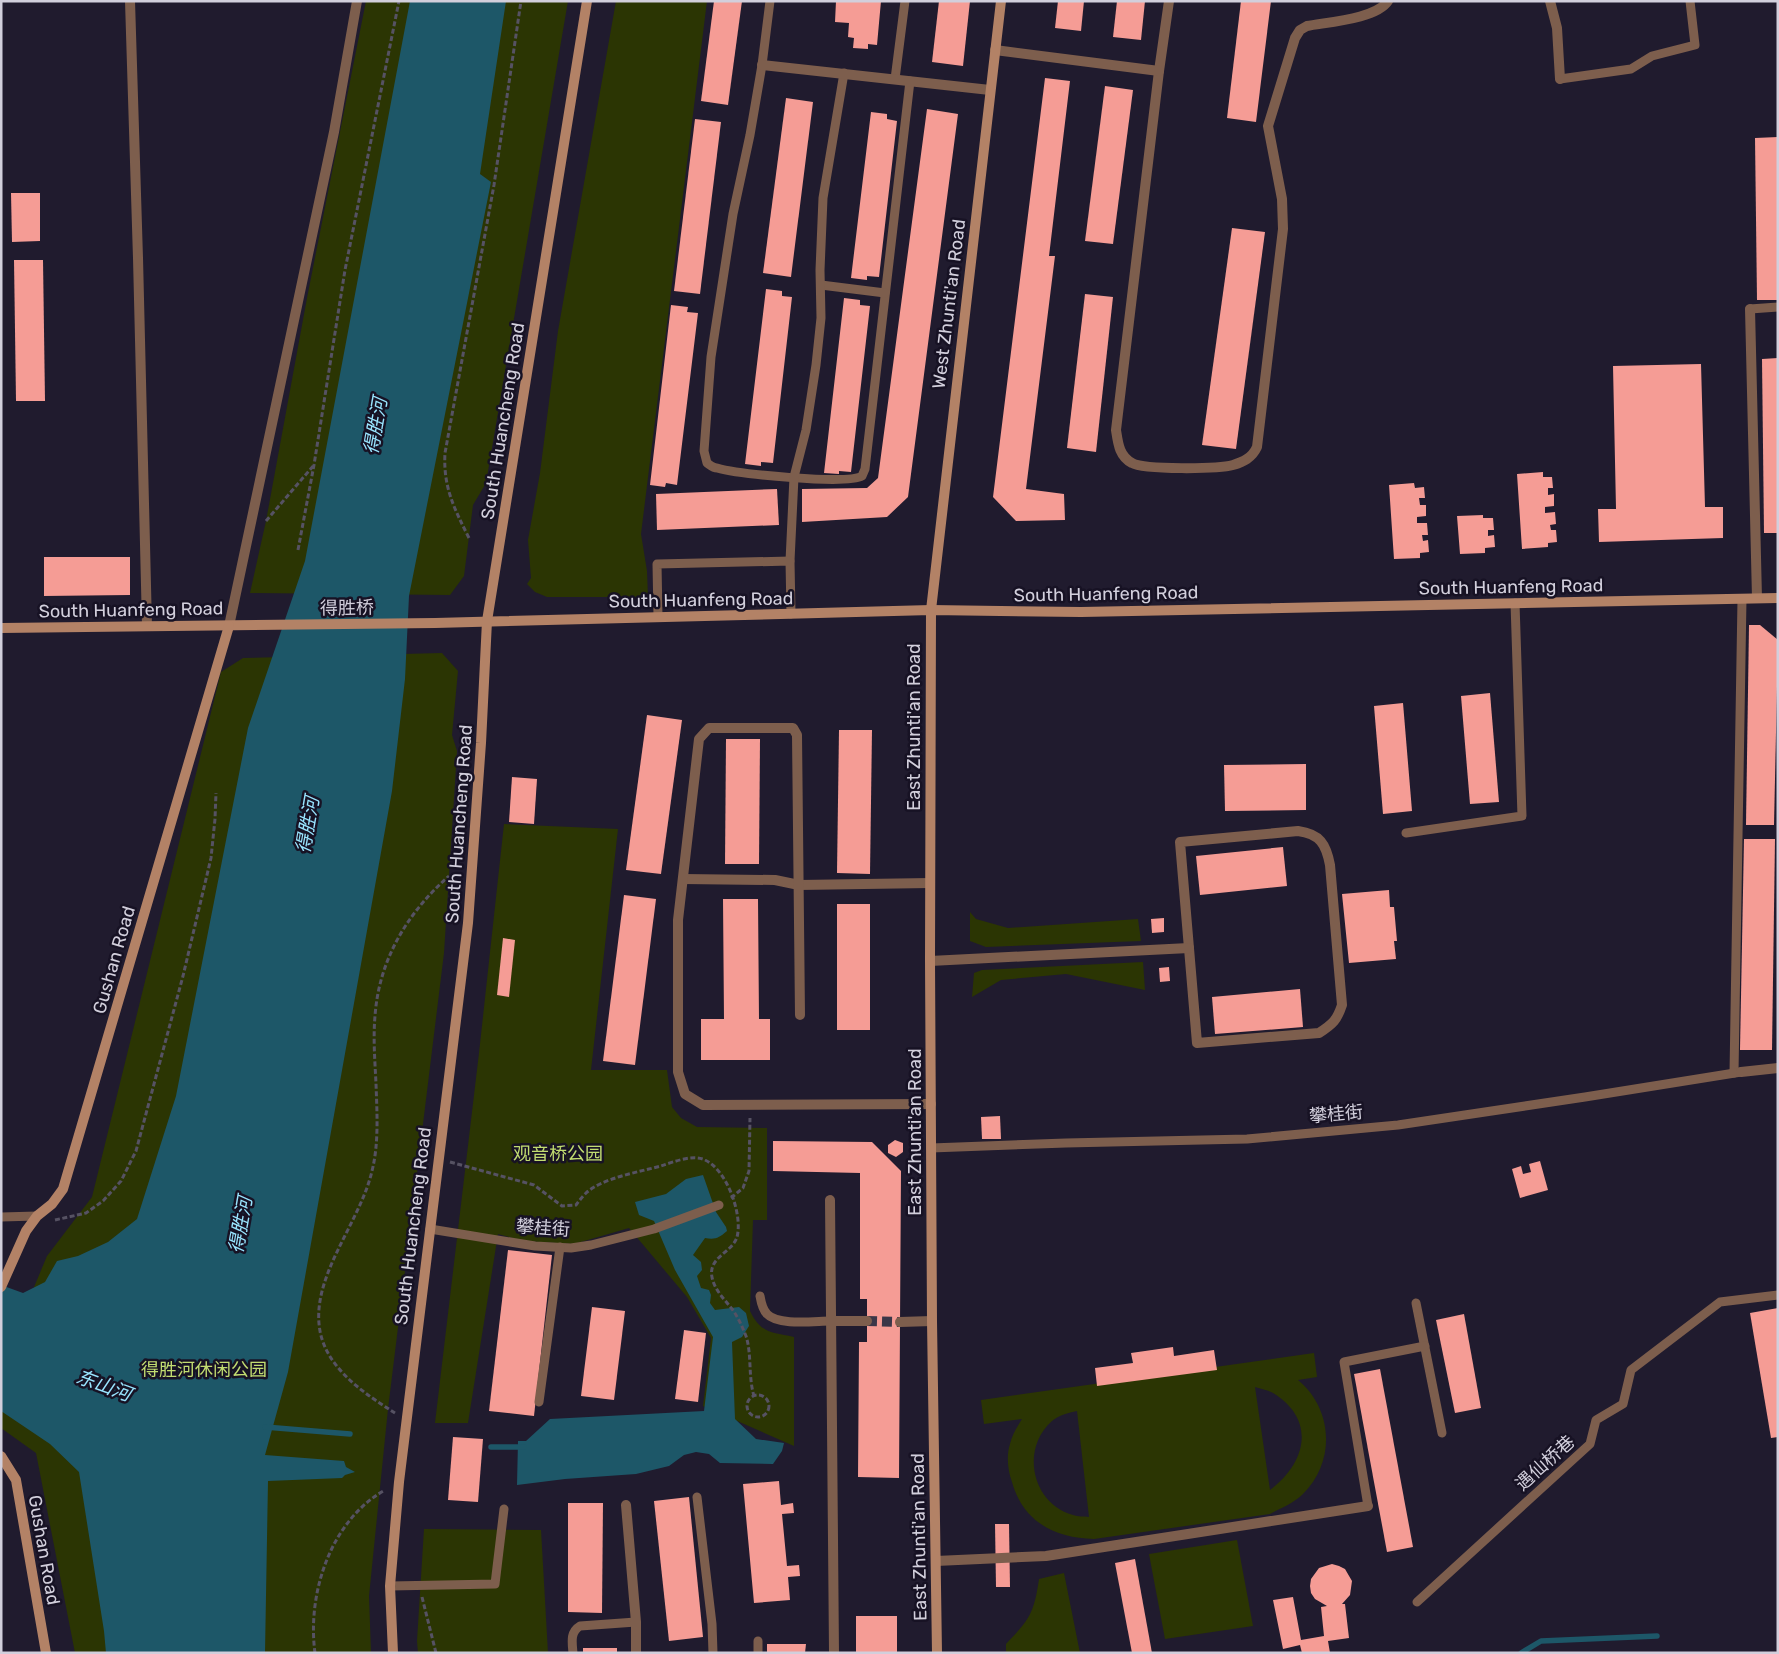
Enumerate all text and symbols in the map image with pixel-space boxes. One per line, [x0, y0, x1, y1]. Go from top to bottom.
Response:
street label: West Zhunti'an Road [928, 218, 970, 390]
street label: South Huancheng Road [477, 321, 529, 521]
water label: 得胜河 [359, 392, 392, 456]
street label: South Huanfeng Road [1418, 574, 1604, 600]
street label: South Huanfeng Road [1013, 581, 1199, 607]
street label: South Huanfeng Road [608, 587, 794, 613]
street label: South Huanfeng Road [38, 597, 224, 623]
street label: 得胜桥 [320, 597, 374, 619]
street label: East Zhunti'an Road [903, 643, 925, 811]
street label: South Huancheng Road [441, 724, 477, 924]
water label: 得胜河 [291, 791, 324, 855]
street label: Gushan Road [88, 904, 140, 1016]
street label: East Zhunti'an Road [904, 1048, 926, 1216]
street label: 攀桂街 [1308, 1101, 1364, 1127]
street label: South Huancheng Road [390, 1126, 436, 1326]
park label: 观音桥公园 [513, 1143, 603, 1165]
water label: 得胜河 [224, 1191, 257, 1255]
street label: 攀桂街 [515, 1215, 571, 1241]
park label: 得胜河休闲公园 [141, 1359, 267, 1381]
water label: 东山河 [73, 1365, 138, 1407]
street label: 遇仙桥巷 [1511, 1431, 1579, 1495]
street label: East Zhunti'an Road [907, 1453, 931, 1621]
street label: Gushan Road [24, 1493, 64, 1607]

